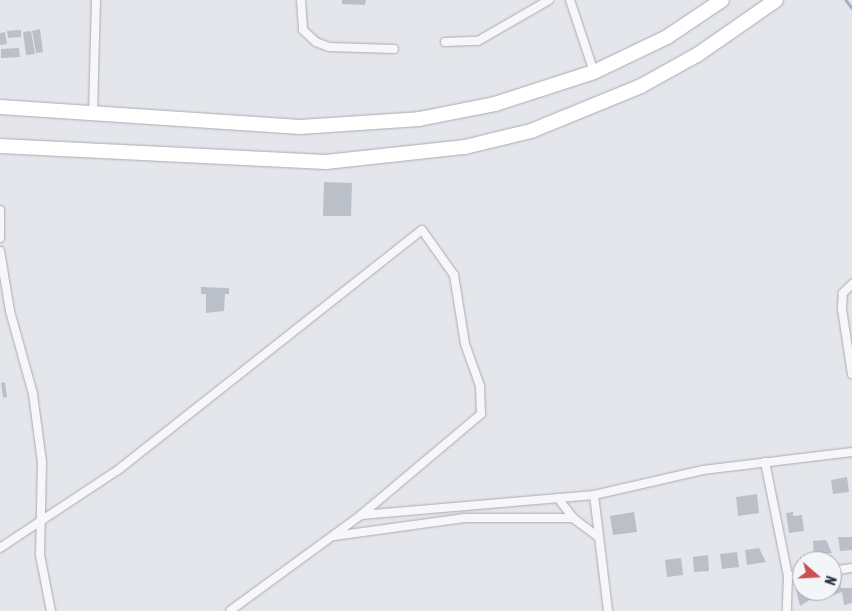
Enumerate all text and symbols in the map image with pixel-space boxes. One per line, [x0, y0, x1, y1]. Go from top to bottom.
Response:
north arrow [792, 551, 842, 601]
text: N [821, 574, 839, 587]

